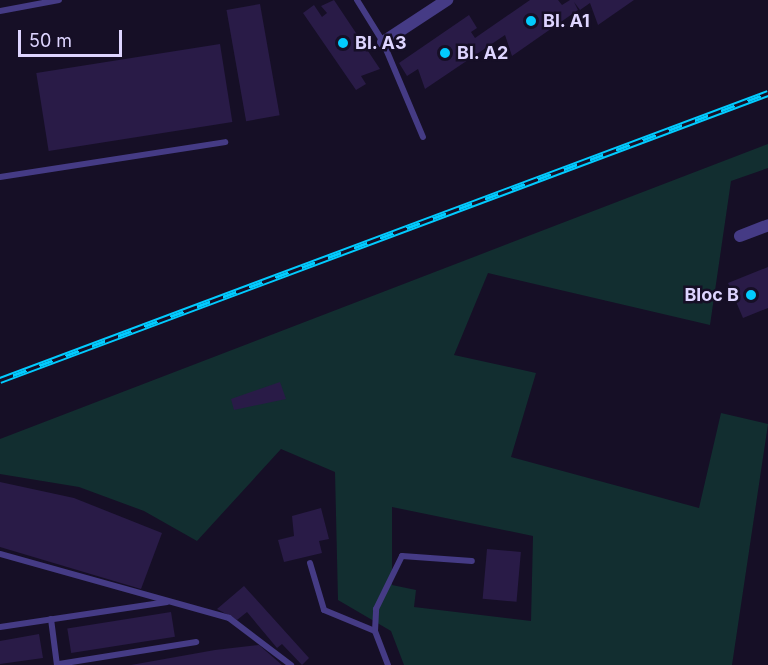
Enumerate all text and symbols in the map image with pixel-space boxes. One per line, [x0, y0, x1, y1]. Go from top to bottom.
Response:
place label: Bl. A1 [543, 10, 590, 32]
marker: Bl. A1 [524, 14, 538, 28]
scale bar [21, 18, 124, 56]
text: 50 m [29, 30, 72, 51]
place label: Bl. A3 [355, 32, 407, 54]
marker: Bl. A3 [336, 36, 350, 50]
place label: Bl. A2 [457, 42, 509, 64]
marker: Bl. A2 [438, 46, 452, 60]
place label: Bloc B [684, 284, 739, 306]
marker: Bloc B [744, 288, 758, 302]

